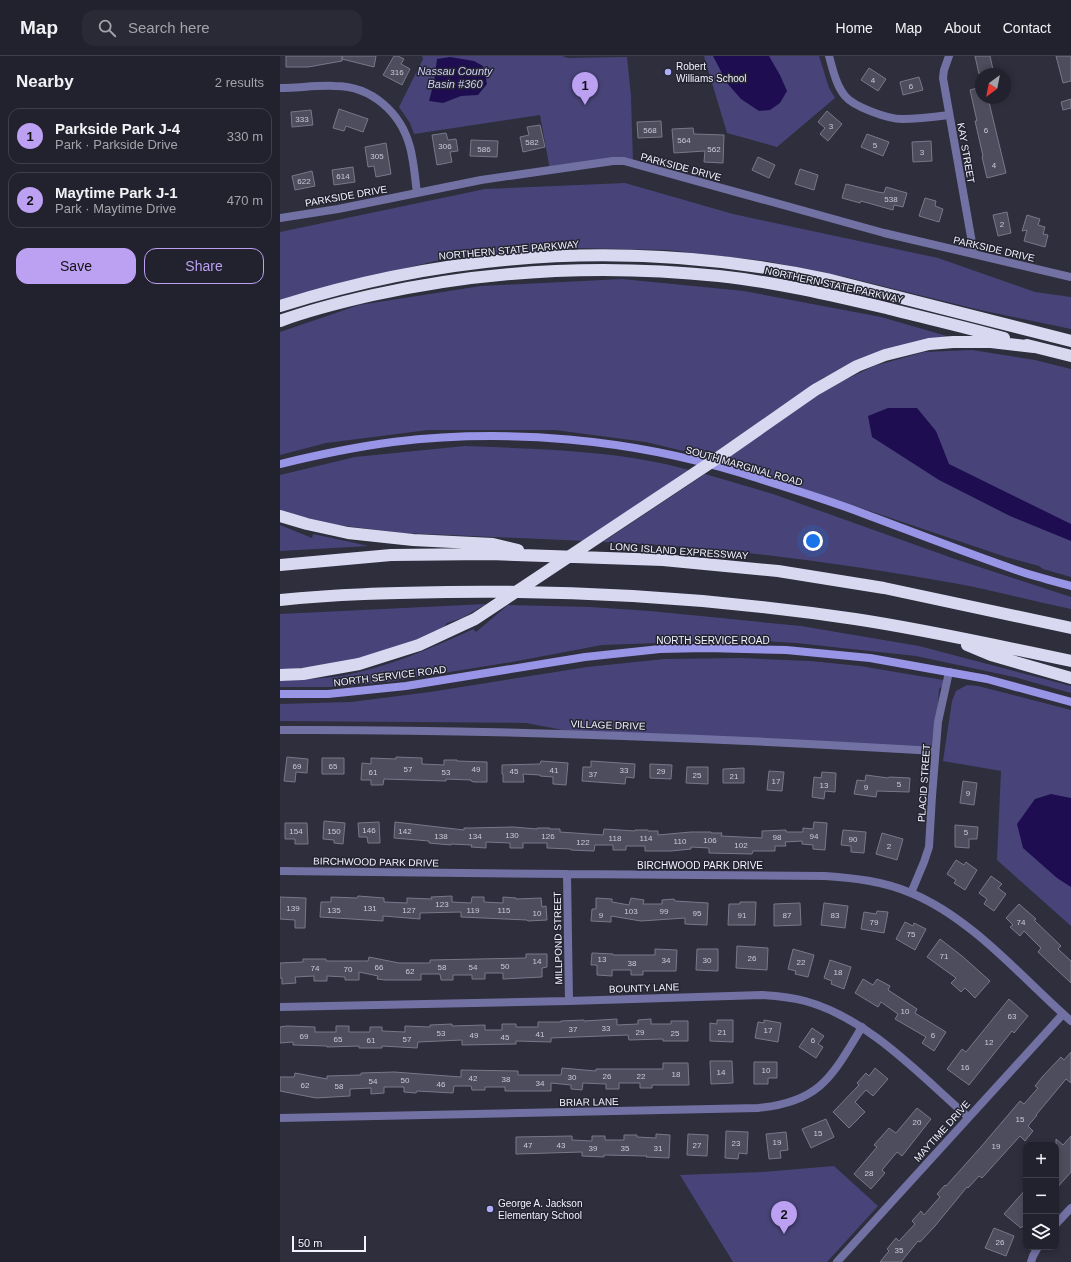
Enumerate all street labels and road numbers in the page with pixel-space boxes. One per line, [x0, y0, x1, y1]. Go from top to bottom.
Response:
street label: KAY STREET [955, 122, 977, 184]
street label: PARKSIDE DRIVE [639, 151, 723, 183]
street label: PARKSIDE DRIVE [304, 183, 388, 209]
street label: PARKSIDE DRIVE [952, 234, 1036, 264]
street label: NORTHERN STATE PARKWAY [438, 238, 580, 262]
street label: NORTHERN STATE PARKWAY [764, 265, 904, 305]
street label: SOUTH MARGINAL ROAD [684, 444, 804, 488]
street label: LONG ISLAND EXPRESSWAY [609, 541, 749, 561]
street label: NORTH SERVICE ROAD [656, 635, 770, 646]
street label: NORTH SERVICE ROAD [333, 664, 447, 688]
street label: VILLAGE DRIVE [570, 718, 646, 732]
street label: PLACID STREET [916, 744, 932, 822]
street label: BIRCHWOOD PARK DRIVE [313, 855, 439, 869]
street label: BIRCHWOOD PARK DRIVE [637, 860, 763, 871]
street label: MILLPOND STREET [552, 891, 564, 985]
street label: BOUNTY LANE [609, 981, 680, 995]
street label: BRIAR LANE [559, 1096, 619, 1108]
street label: MAYTIME DRIVE [912, 1098, 972, 1164]

